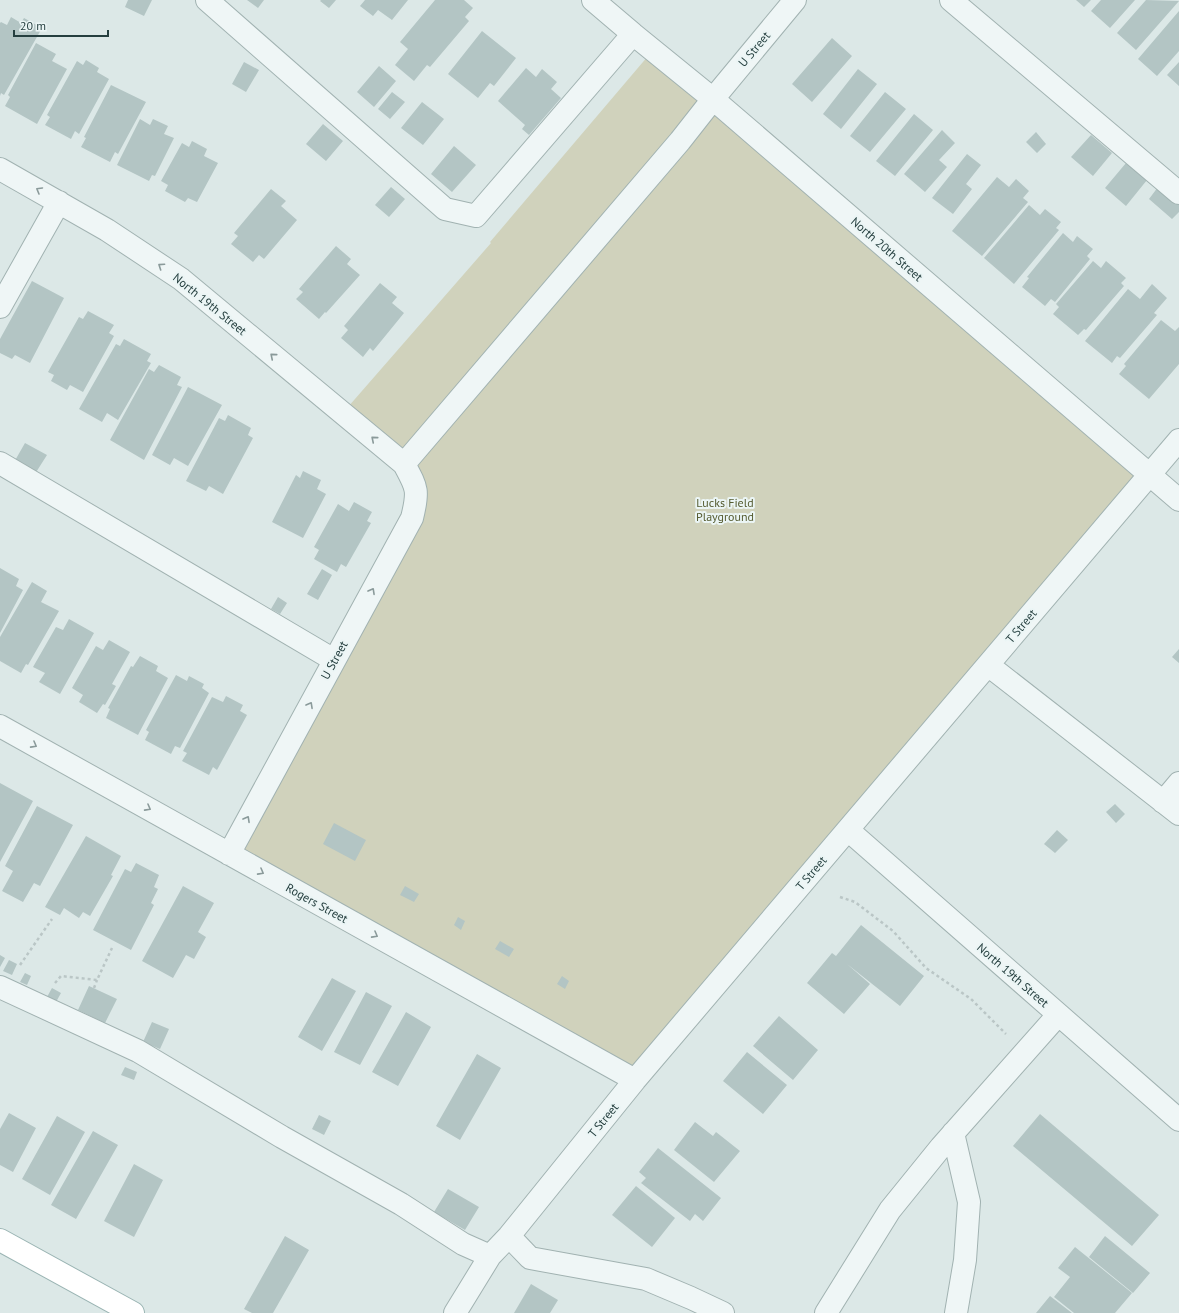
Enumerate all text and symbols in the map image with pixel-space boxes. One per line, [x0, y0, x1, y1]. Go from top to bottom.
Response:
scale bar [14, 12, 108, 38]
text: 20 m [20, 18, 46, 33]
street label: U Street [735, 28, 773, 70]
one-way arrow [35, 188, 43, 195]
street label: North 20th Street [848, 214, 926, 284]
one-way arrow [158, 263, 165, 271]
street label: North 19th Street [170, 270, 250, 338]
one-way arrow [271, 353, 278, 360]
one-way arrow [371, 436, 378, 443]
park label: Lucks Field Playground [696, 495, 754, 524]
one-way arrow [367, 588, 375, 595]
street label: T Street [1002, 606, 1040, 646]
street label: U Street [317, 638, 351, 682]
one-way arrow [305, 702, 312, 709]
one-way arrow [30, 740, 37, 748]
one-way arrow [143, 804, 151, 811]
one-way arrow [243, 816, 250, 824]
street label: T Street [792, 853, 830, 893]
one-way arrow [257, 867, 264, 874]
street label: Rogers Street [283, 880, 351, 926]
one-way arrow [371, 930, 378, 937]
street label: North 19th Street [974, 940, 1052, 1010]
street label: T Street [585, 1100, 621, 1140]

